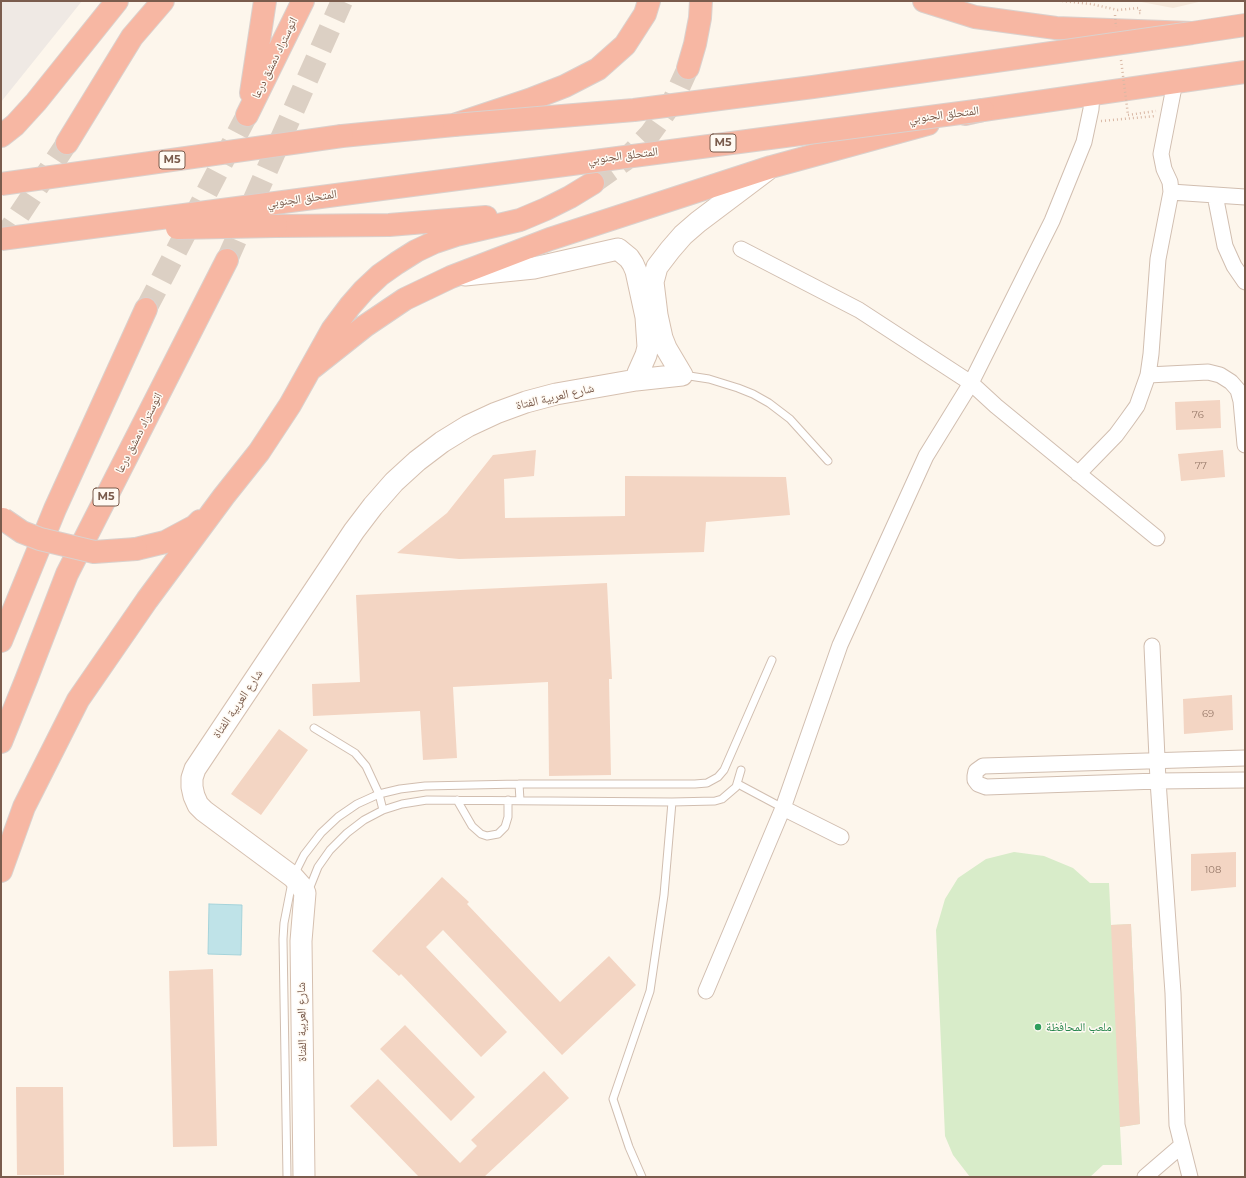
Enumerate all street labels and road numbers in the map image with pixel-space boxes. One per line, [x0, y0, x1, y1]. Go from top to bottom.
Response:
street label: اتوستراد دمشق درعا [249, 15, 301, 101]
street label: المتحلق الجنوبي [908, 104, 980, 126]
road number: M5 [710, 134, 736, 152]
street label: المتحلق الجنوبي [587, 145, 659, 167]
road number: M5 [159, 151, 185, 169]
street label: المتحلق الجنوبي [266, 187, 338, 211]
street label: شارع العربية الفتاة [515, 381, 595, 413]
street label: اتوستراد دمشق درعا [112, 390, 166, 476]
road number: M5 [93, 488, 119, 506]
street label: شارع العربية الفتاة [210, 667, 266, 741]
street label: شارع العربية الفتاة [294, 982, 310, 1062]

